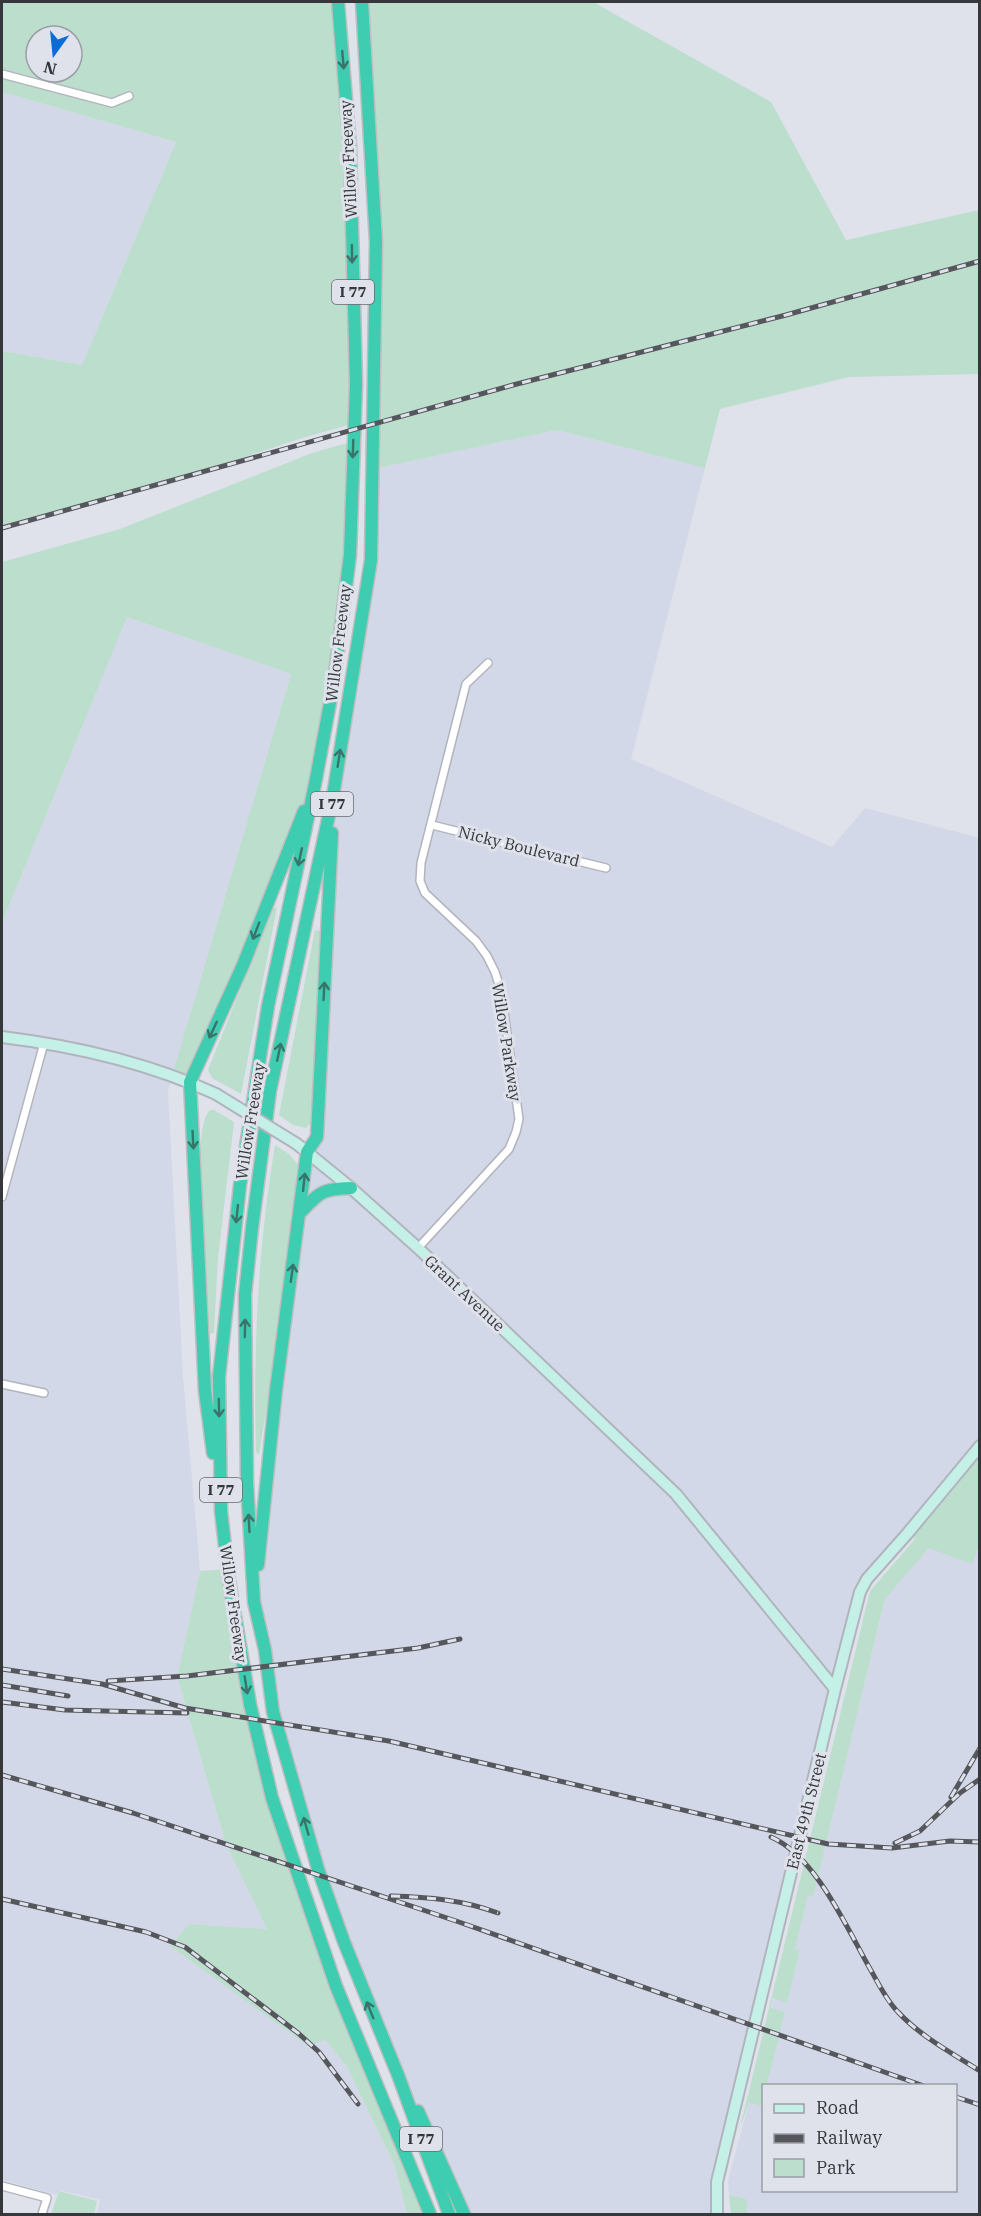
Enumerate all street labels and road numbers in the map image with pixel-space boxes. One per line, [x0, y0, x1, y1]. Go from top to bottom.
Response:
street label: Willow Freeway [335, 99, 361, 219]
road number: I 77 [332, 280, 374, 304]
street label: Willow Freeway [321, 583, 355, 703]
road number: I 77 [311, 792, 353, 816]
street label: Nicky Boulevard [456, 821, 582, 871]
street label: Willow Parkway [488, 982, 526, 1103]
street label: Willow Freeway [231, 1061, 269, 1181]
street label: Grant Avenue [420, 1250, 510, 1336]
road number: I 77 [200, 1478, 242, 1502]
street label: Willow Freeway [216, 1544, 252, 1664]
street label: East 49th Street [782, 1750, 830, 1871]
road number: I 77 [400, 2127, 442, 2151]

